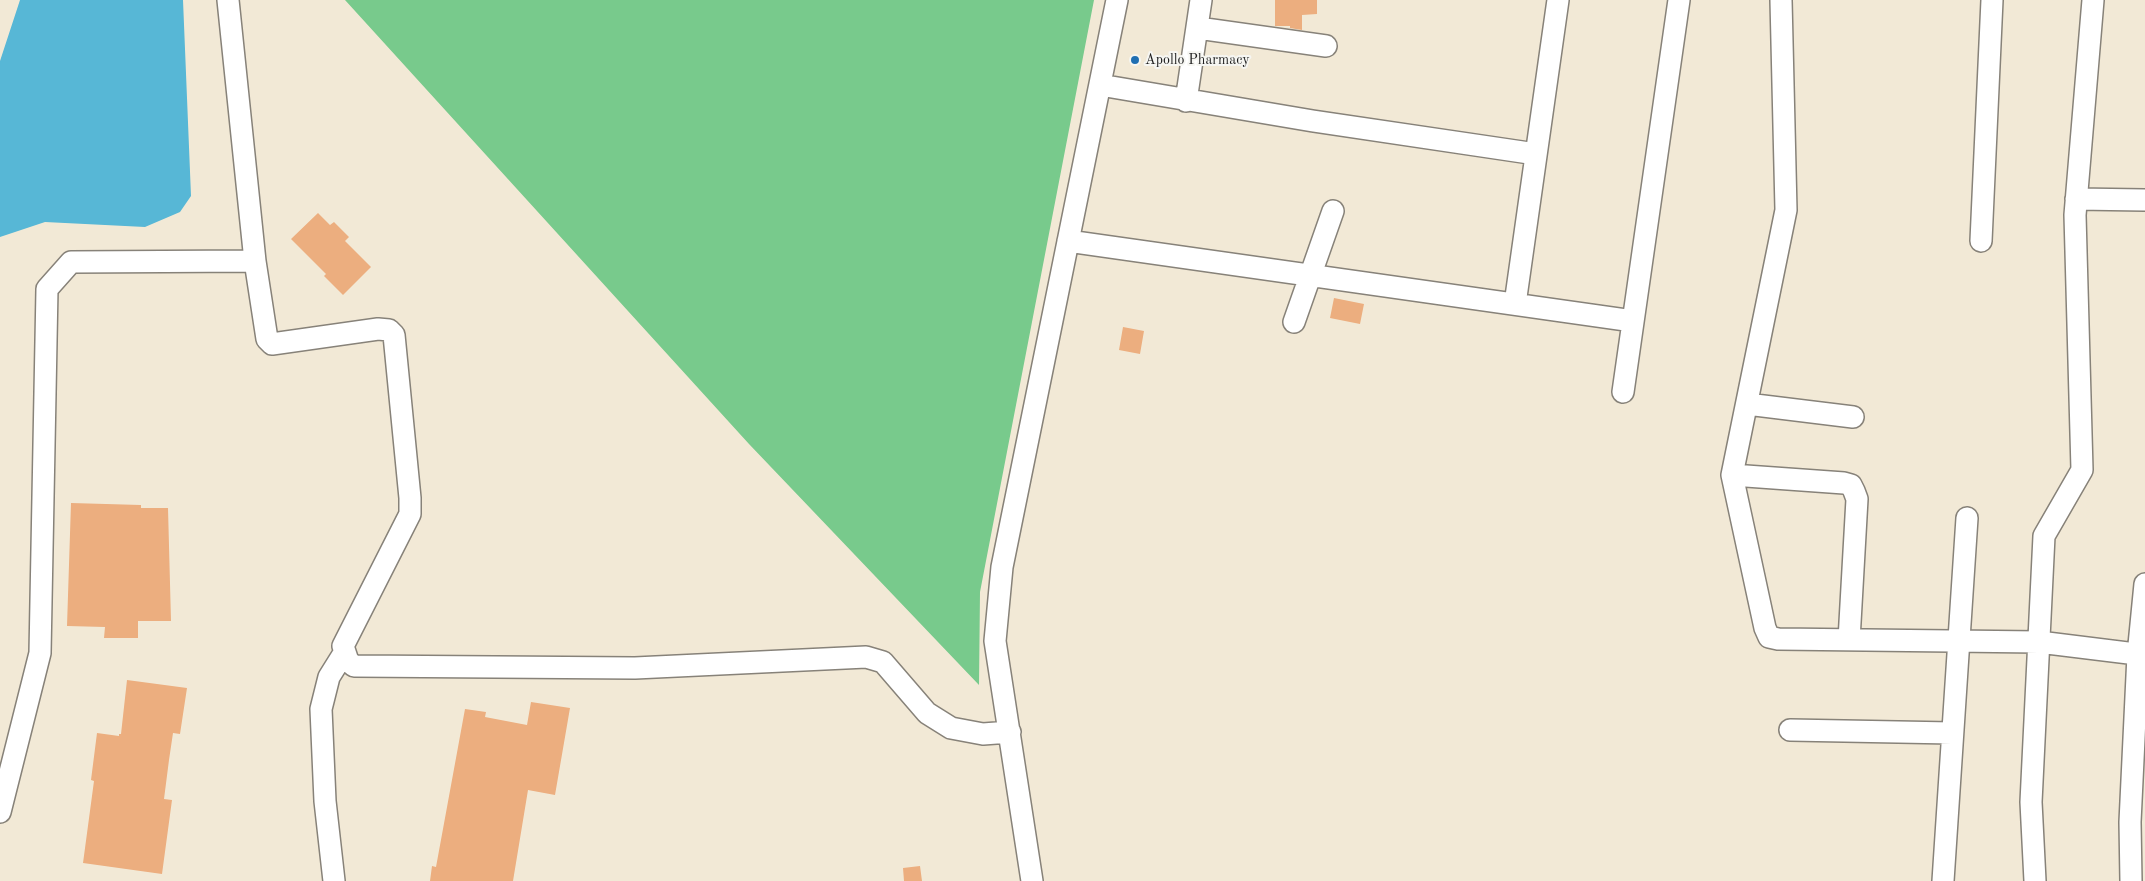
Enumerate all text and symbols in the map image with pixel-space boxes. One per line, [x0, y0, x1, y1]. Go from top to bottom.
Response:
place label: Apollo Pharmacy [1145, 52, 1250, 68]
marker: Apollo Pharmacy [1129, 54, 1141, 66]

